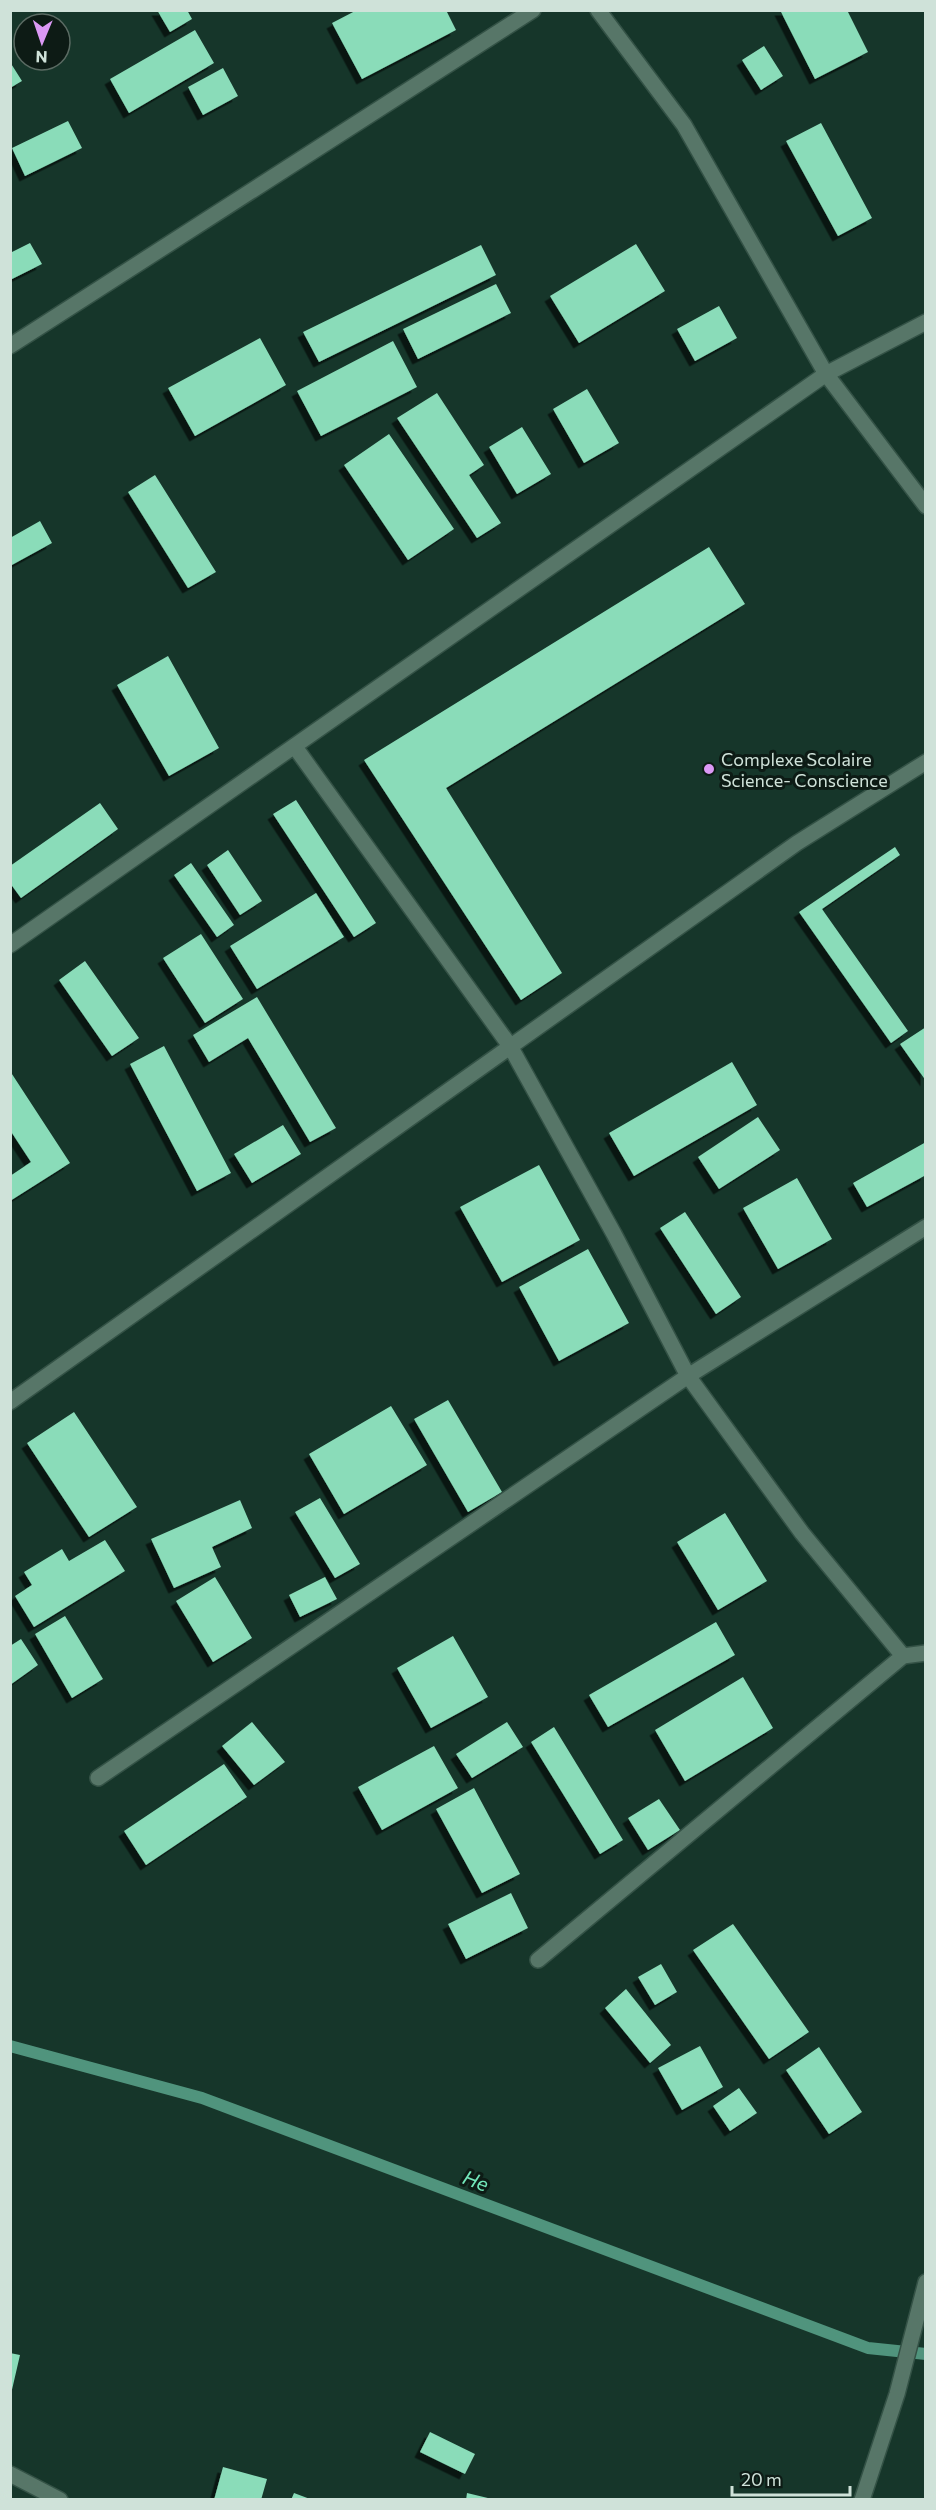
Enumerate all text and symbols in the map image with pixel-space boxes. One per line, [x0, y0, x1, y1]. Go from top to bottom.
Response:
north arrow [12, 12, 72, 72]
text: N [35, 48, 48, 67]
place label: Complexe Scolaire Science- Conscience [721, 748, 888, 791]
marker: Complexe Scolaire Science- Conscience [702, 762, 716, 776]
water label: He [460, 2164, 493, 2196]
scale bar [732, 2459, 850, 2497]
text: 20 m [741, 2468, 782, 2490]

